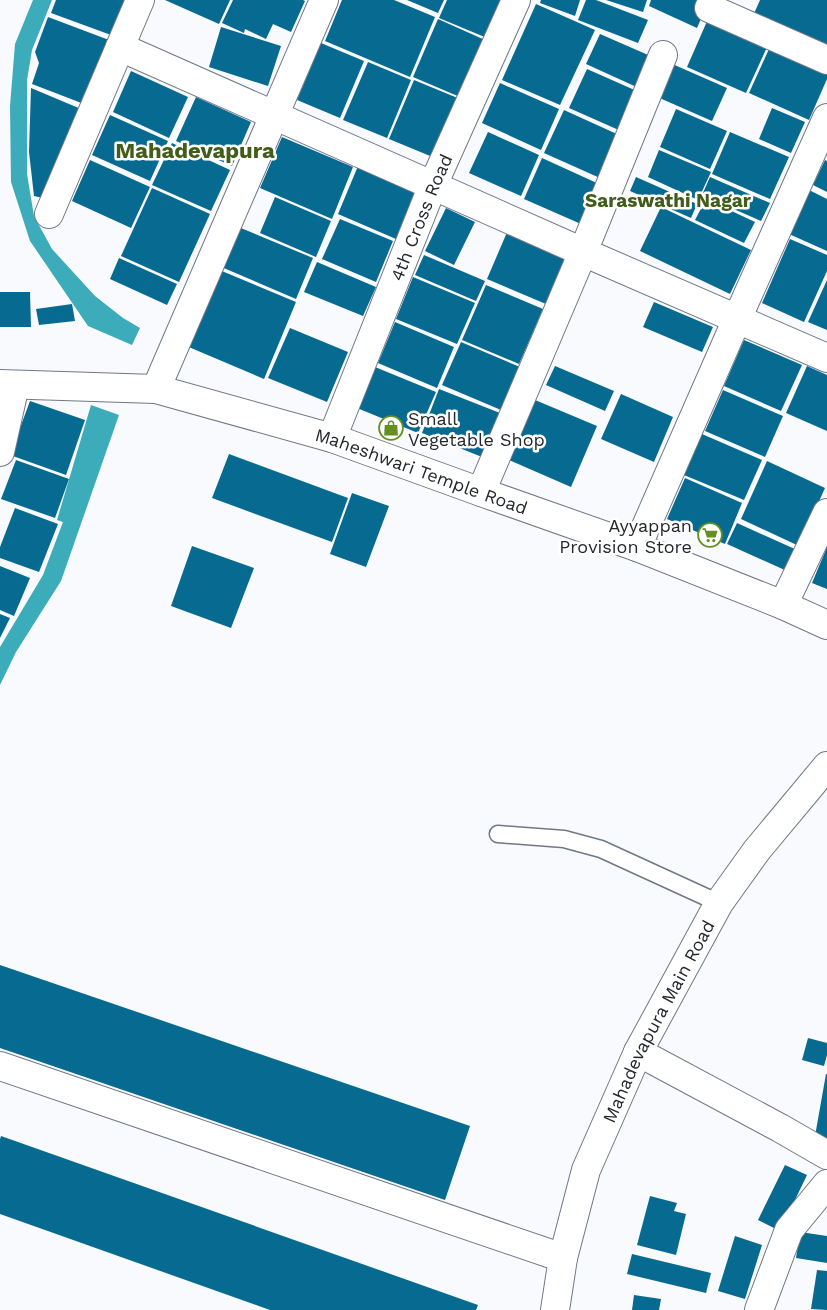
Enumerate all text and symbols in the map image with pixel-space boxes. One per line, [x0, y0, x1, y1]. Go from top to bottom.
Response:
district label: Mahadevapura [115, 138, 275, 163]
street label: 4th Cross Road [385, 150, 456, 284]
district label: Saraswathi Nagar [585, 189, 752, 212]
place label: Small Vegetable Shop [408, 408, 545, 450]
shop icon: Small Vegetable Shop [378, 415, 404, 441]
street label: Maheshwari Temple Road [313, 423, 531, 518]
place label: Ayyappan Provision Store [559, 515, 692, 557]
supermarket icon: Ayyappan Provision Store [697, 522, 723, 548]
street label: Mahadevapura Main Road [598, 916, 718, 1126]

